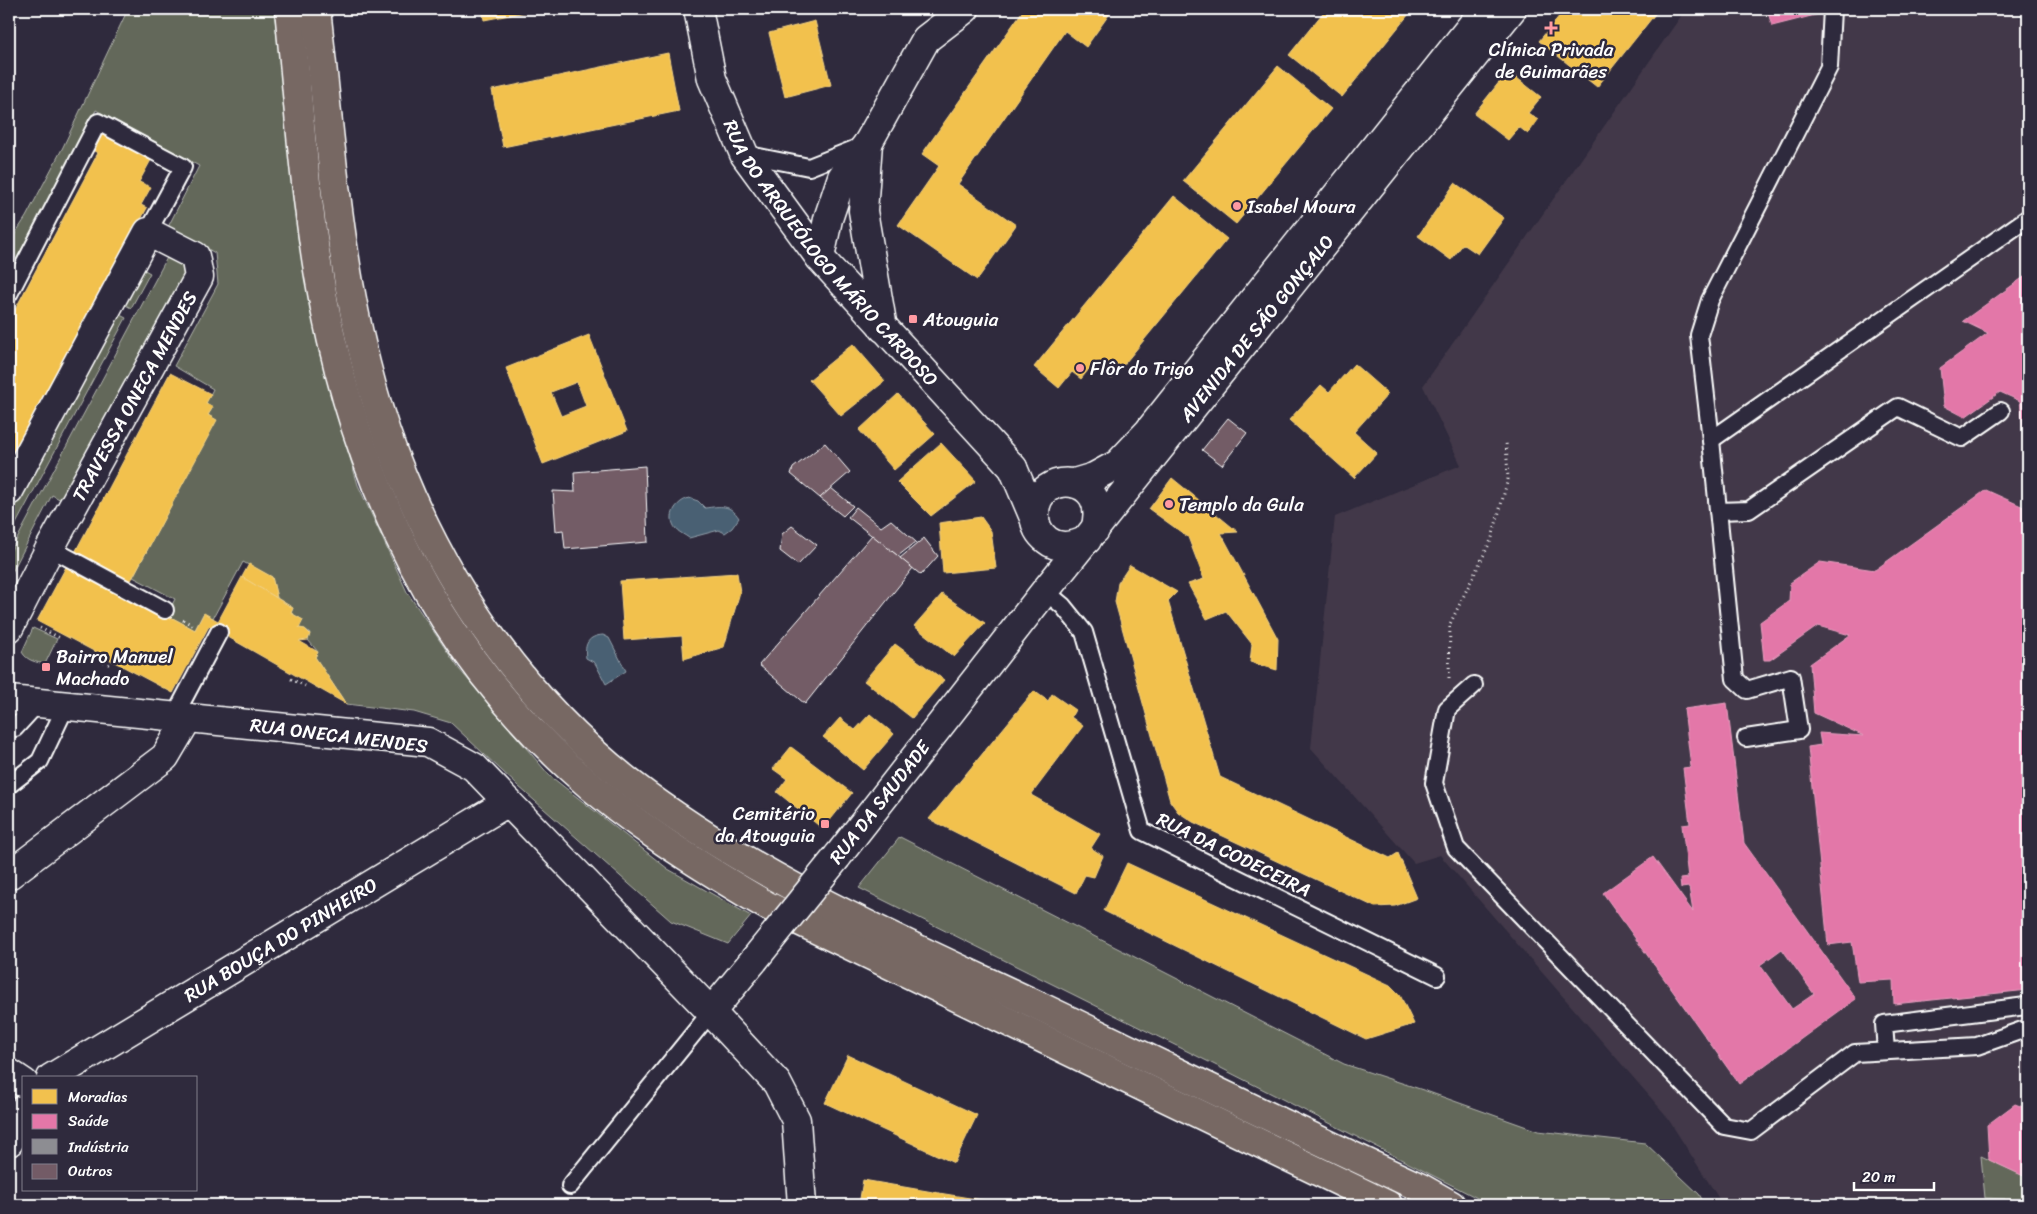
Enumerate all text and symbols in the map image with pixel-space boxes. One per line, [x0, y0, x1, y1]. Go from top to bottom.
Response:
marker: Clínica Privada de Guimarães [1544, 21, 1558, 35]
place label: Clínica Privada de Guimarães [1489, 33, 1614, 88]
street label: RUA DO ARQUEÓLOGO MÁRIO CARDOSO [714, 114, 947, 394]
place label: Isabel Moura [1246, 190, 1356, 223]
marker: Isabel Moura [1231, 200, 1243, 212]
street label: AVENIDA DE SÃO GONÇALO [1170, 227, 1342, 430]
street label: TRAVESSA ONECA MENDES [63, 285, 206, 508]
place label: Atouguia [922, 303, 999, 336]
marker: Atouguia [907, 313, 919, 325]
place label: Flôr do Trigo [1090, 352, 1194, 385]
marker: Flôr do Trigo [1074, 362, 1086, 374]
place label: Templo da Gula [1179, 488, 1304, 521]
marker: Templo da Gula [1163, 498, 1175, 510]
place label: Bairro Manuel Machado [56, 640, 173, 695]
marker: Bairro Manuel Machado [40, 661, 52, 673]
street label: RUA ONECA MENDES [248, 708, 430, 763]
street label: RUA DA SAUDADE [820, 732, 939, 871]
place label: Cemitério da Atouguia [715, 797, 815, 852]
street label: RUA DA CODECEIRA [1151, 803, 1317, 906]
marker: Cemitério da Atouguia [819, 818, 831, 830]
street label: RUA BOUÇA DO PINHEIRO [177, 868, 384, 1011]
legend [22, 1076, 198, 1192]
text: Moradias [68, 1084, 128, 1110]
text: Saúde [68, 1108, 109, 1134]
text: Indústria [67, 1134, 129, 1160]
text: Outros [68, 1158, 113, 1184]
scale bar [1854, 1159, 1934, 1191]
text: 20 m [1862, 1164, 1896, 1190]

